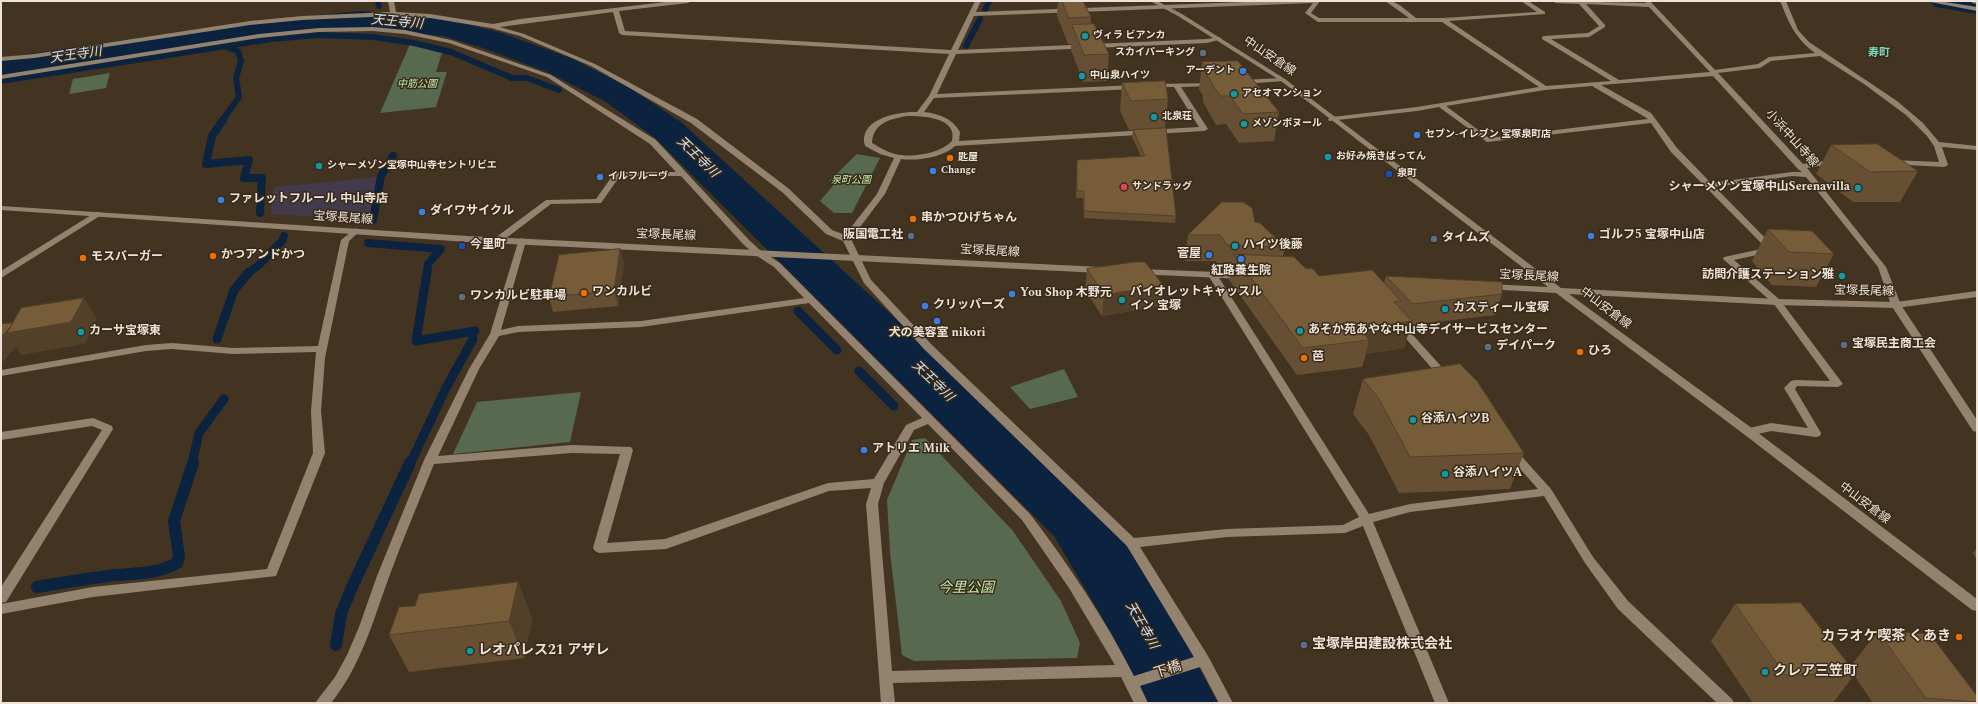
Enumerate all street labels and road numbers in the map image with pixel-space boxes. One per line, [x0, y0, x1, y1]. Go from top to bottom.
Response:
street label: 中山安倉線 [1240, 34, 1298, 80]
street label: 小浜中山寺線 [1762, 107, 1820, 171]
street label: 宝塚長尾線 [313, 210, 373, 228]
street label: 宝塚長尾線 [636, 228, 696, 244]
street label: 宝塚長尾線 [960, 243, 1020, 261]
street label: 宝塚長尾線 [1499, 268, 1559, 286]
street label: 宝塚長尾線 [1834, 284, 1894, 300]
street label: 中山安倉線 [1577, 285, 1633, 333]
street label: 中山安倉線 [1836, 480, 1892, 528]
street label: 下橋 [1152, 659, 1184, 683]

